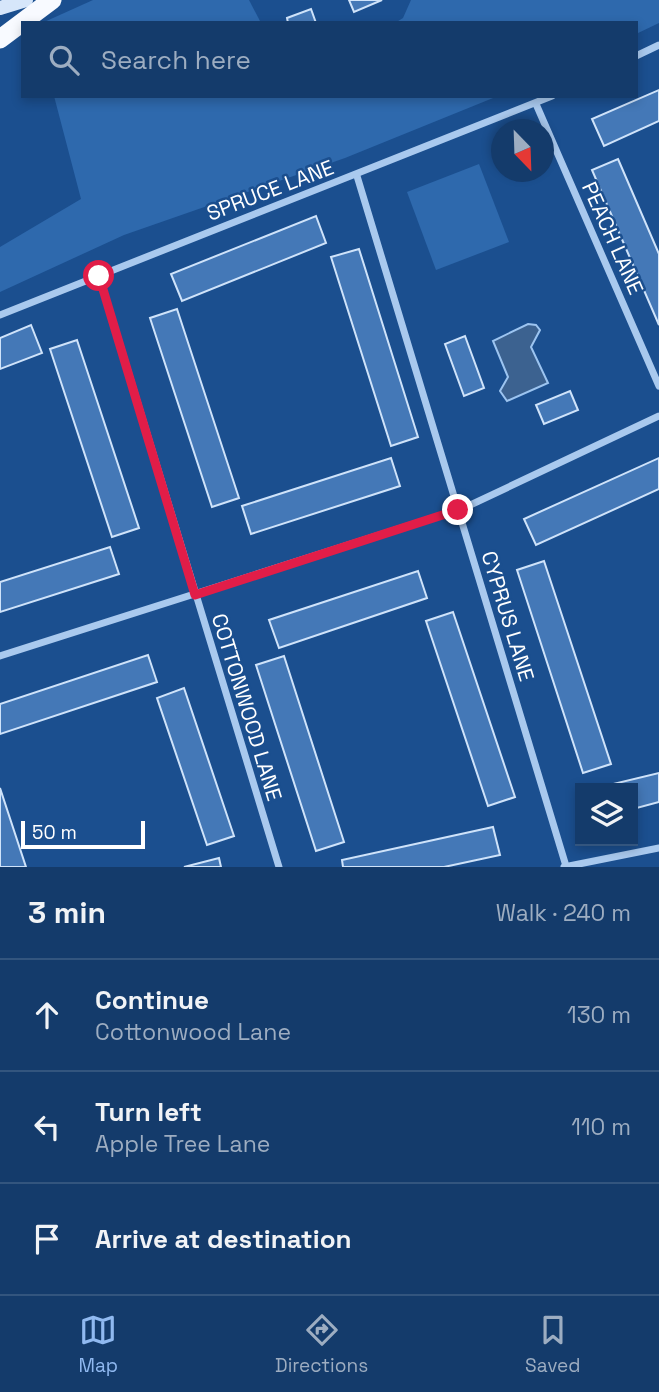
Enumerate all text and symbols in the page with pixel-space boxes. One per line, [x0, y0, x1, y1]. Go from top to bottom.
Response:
search box [21, 21, 638, 98]
icon: search [45, 41, 83, 79]
text: Search here [101, 43, 251, 77]
north arrow [491, 119, 554, 182]
street label: SPRUCE LANE [203, 153, 337, 227]
street label: PEACH LANE [576, 177, 650, 299]
route start [83, 260, 114, 291]
route end [442, 494, 473, 525]
street label: CYPRUS LANE [475, 548, 541, 684]
street label: COTTONWOOD LANE [206, 610, 288, 804]
map controls [575, 783, 638, 846]
button: layers [575, 783, 638, 846]
scale bar [21, 818, 145, 850]
text: 50 m [32, 820, 77, 845]
text: 3 min [28, 893, 106, 932]
text: Walk · 240 m [496, 898, 631, 928]
text: Continue [95, 983, 209, 1017]
icon: ahead [28, 996, 66, 1034]
text: 130 m [567, 1000, 631, 1030]
text: Cottonwood Lane [95, 1017, 291, 1047]
text: Turn left [95, 1095, 202, 1129]
icon: left [28, 1108, 66, 1146]
text: 110 m [571, 1112, 631, 1142]
text: Apple Tree Lane [95, 1129, 270, 1159]
icon: arrive [28, 1220, 66, 1258]
text: Arrive at destination [95, 1222, 352, 1256]
tab: Map [78, 1311, 118, 1378]
tab: Directions [275, 1311, 368, 1378]
tab: Saved [525, 1311, 581, 1378]

